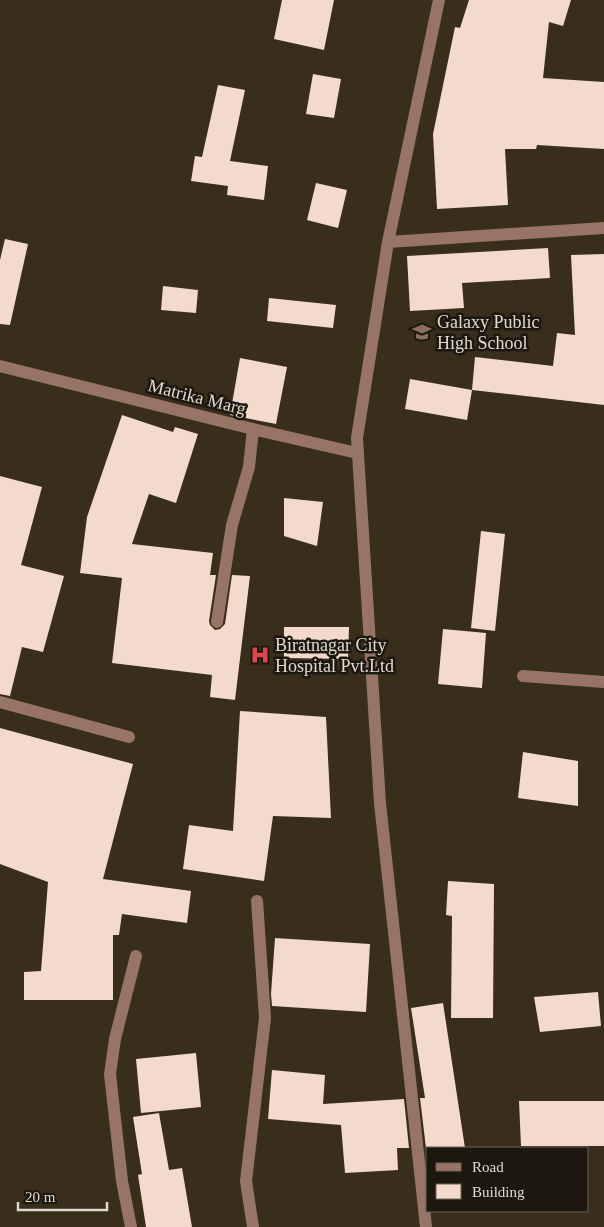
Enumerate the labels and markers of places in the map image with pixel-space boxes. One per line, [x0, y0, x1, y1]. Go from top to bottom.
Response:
place label: Galaxy Public High School [437, 312, 539, 353]
school or university icon: Galaxy Public High School [411, 321, 433, 343]
place label: Biratnagar City Hospital Pvt.Ltd [275, 635, 394, 676]
hospital icon: Biratnagar City Hospital Pvt.Ltd [249, 644, 271, 666]

